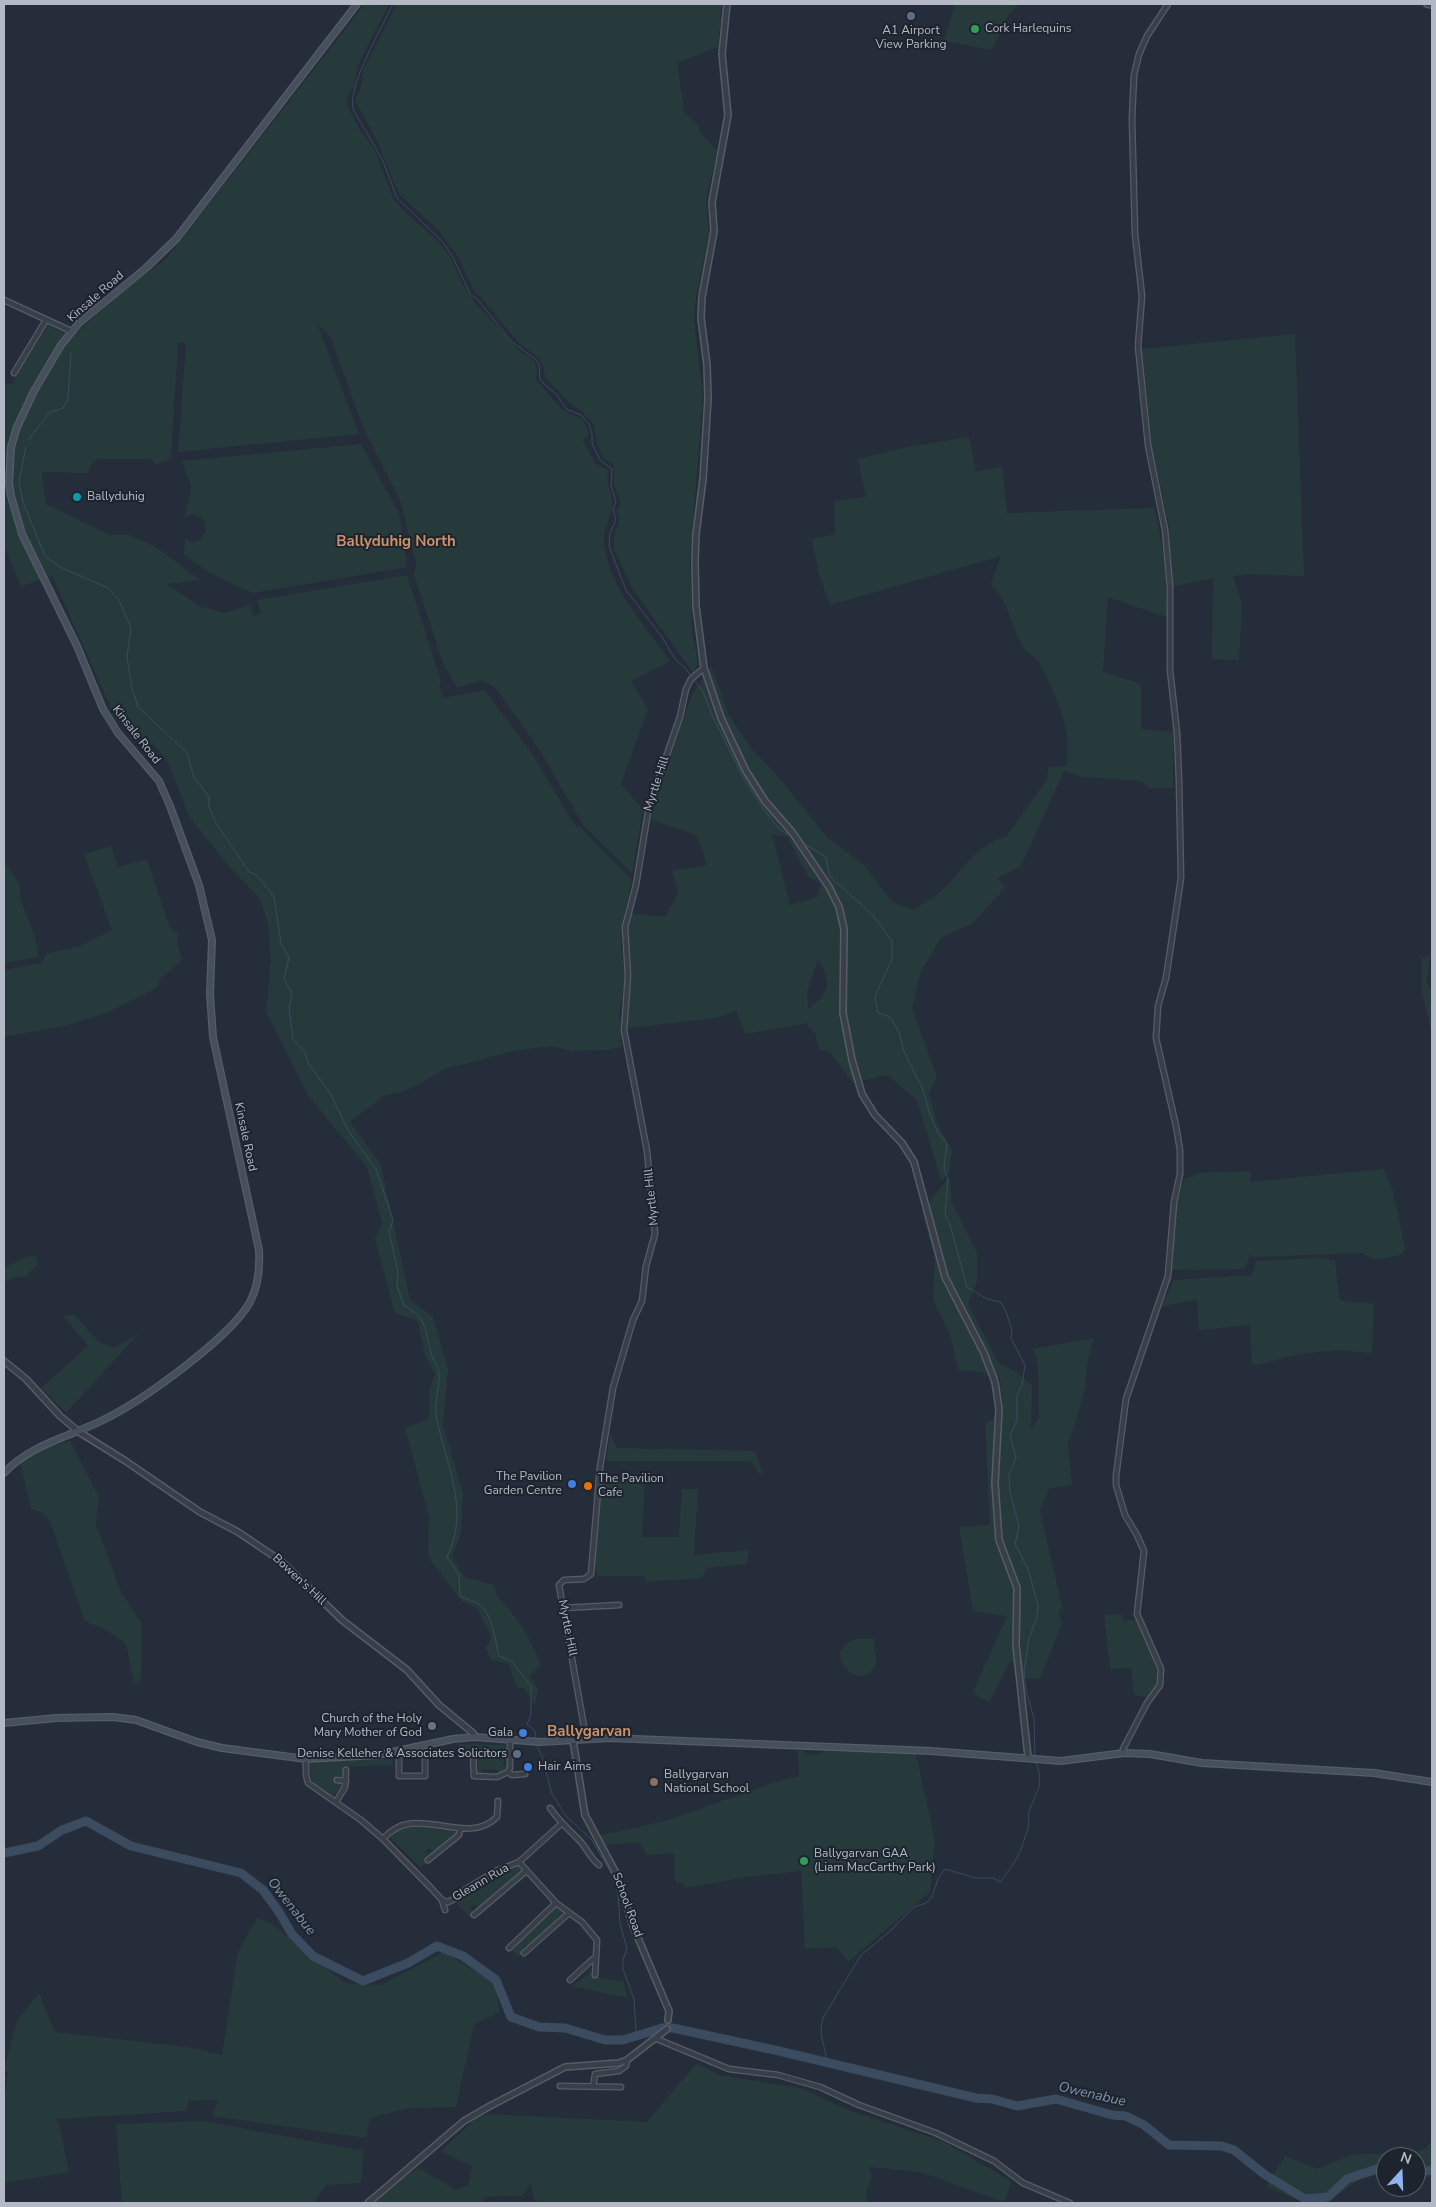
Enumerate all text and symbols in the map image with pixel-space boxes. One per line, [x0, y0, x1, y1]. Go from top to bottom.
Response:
marker: A1 Airport View Parking [905, 10, 917, 22]
place label: Cork Harlequins [985, 22, 1071, 36]
marker: Cork Harlequins [969, 23, 981, 35]
place label: A1 Airport View Parking [875, 24, 947, 52]
street label: Kinsale Road [65, 269, 127, 325]
place label: Ballyduhig [87, 490, 145, 504]
marker: Ballyduhig [71, 491, 83, 503]
district label: Ballyduhig North [336, 533, 456, 551]
street label: Kinsale Road [109, 703, 163, 767]
street label: Myrtle Hill [641, 755, 673, 813]
street label: Kinsale Road [231, 1101, 259, 1173]
street label: Myrtle Hill [642, 1168, 662, 1226]
place label: The Pavilion Garden Centre [484, 1470, 562, 1498]
place label: The Pavilion Cafe [598, 1472, 664, 1500]
marker: The Pavilion Garden Centre [566, 1478, 578, 1490]
marker: The Pavilion Cafe [582, 1480, 594, 1492]
street label: Bowen's Hill [269, 1551, 329, 1609]
street label: Myrtle Hill [554, 1599, 580, 1657]
place label: Church of the Holy Mary Mother of God [314, 1712, 422, 1740]
marker: Church of the Holy Mary Mother of God [426, 1720, 438, 1732]
district label: Ballygarvan [547, 1723, 631, 1741]
place label: Gala [488, 1726, 513, 1740]
marker: Gala [517, 1727, 529, 1739]
place label: Denise Kelleher & Associates Solicitors [297, 1747, 507, 1761]
marker: Denise Kelleher & Associates Solicitors [511, 1748, 523, 1760]
place label: Hair Aims [538, 1760, 591, 1774]
marker: Hair Aims [522, 1761, 534, 1773]
place label: Ballygarvan National School [664, 1768, 749, 1796]
marker: Ballygarvan National School [648, 1776, 660, 1788]
place label: Ballygarvan GAA (Liam MacCarthy Park) [814, 1847, 936, 1875]
marker: Ballygarvan GAA (Liam MacCarthy Park) [798, 1855, 810, 1867]
street label: Gleann Rua [450, 1861, 512, 1905]
street label: School Road [609, 1871, 645, 1939]
water label: Owenabue [263, 1875, 319, 1939]
water label: Owenabue [1057, 2079, 1127, 2111]
north arrow [1376, 2147, 1426, 2197]
text: N [1398, 2148, 1414, 2169]

